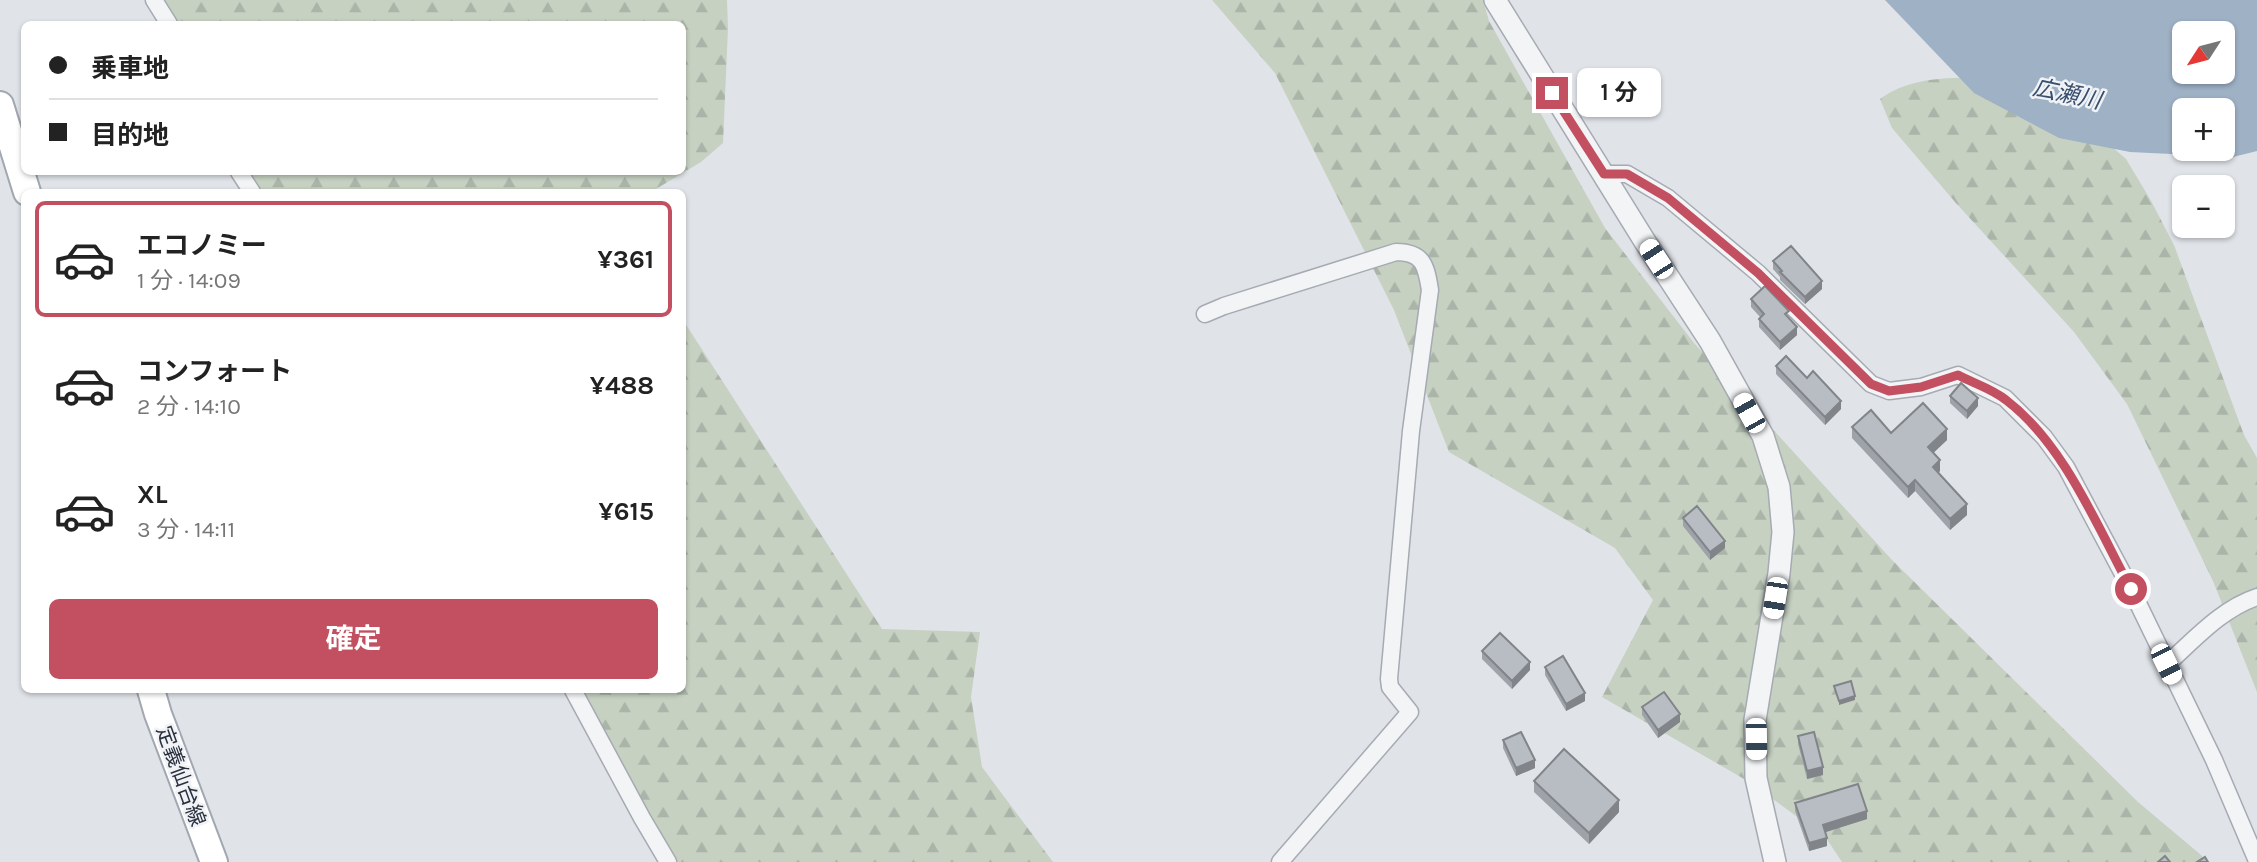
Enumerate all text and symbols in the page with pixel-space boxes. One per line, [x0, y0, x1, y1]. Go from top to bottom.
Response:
north arrow [2172, 21, 2235, 84]
map controls [2172, 21, 2235, 238]
text: 乗車地 [91, 53, 169, 84]
callout: 1 分 [1576, 68, 1660, 118]
water label: 広瀬川 [2030, 74, 2106, 115]
route end [1536, 77, 1568, 109]
text: 1 分 [1600, 79, 1638, 106]
button: + [2172, 98, 2235, 161]
text: 目的地 [91, 120, 169, 151]
button: − [2172, 175, 2235, 238]
icon: car [53, 228, 116, 291]
text: エコノミー [137, 230, 267, 261]
car [1636, 236, 1677, 282]
text: ¥361 [598, 244, 654, 275]
text: 1 分 · 14:09 [137, 267, 241, 294]
icon: car [53, 354, 116, 417]
text: コンフォート [137, 356, 292, 387]
text: ¥488 [590, 370, 654, 401]
car [1730, 390, 1769, 436]
text: 2 分 · 14:10 [137, 393, 241, 420]
text: XL [137, 479, 168, 510]
icon: car [53, 480, 116, 543]
text: ¥615 [599, 496, 654, 527]
text: 3 分 · 14:11 [137, 516, 235, 543]
route start [2115, 573, 2147, 605]
car [1762, 576, 1789, 620]
button: 確定 [49, 599, 658, 679]
car [2148, 641, 2185, 687]
car [1746, 718, 1767, 760]
street label: 定義仙台線 [152, 723, 210, 829]

